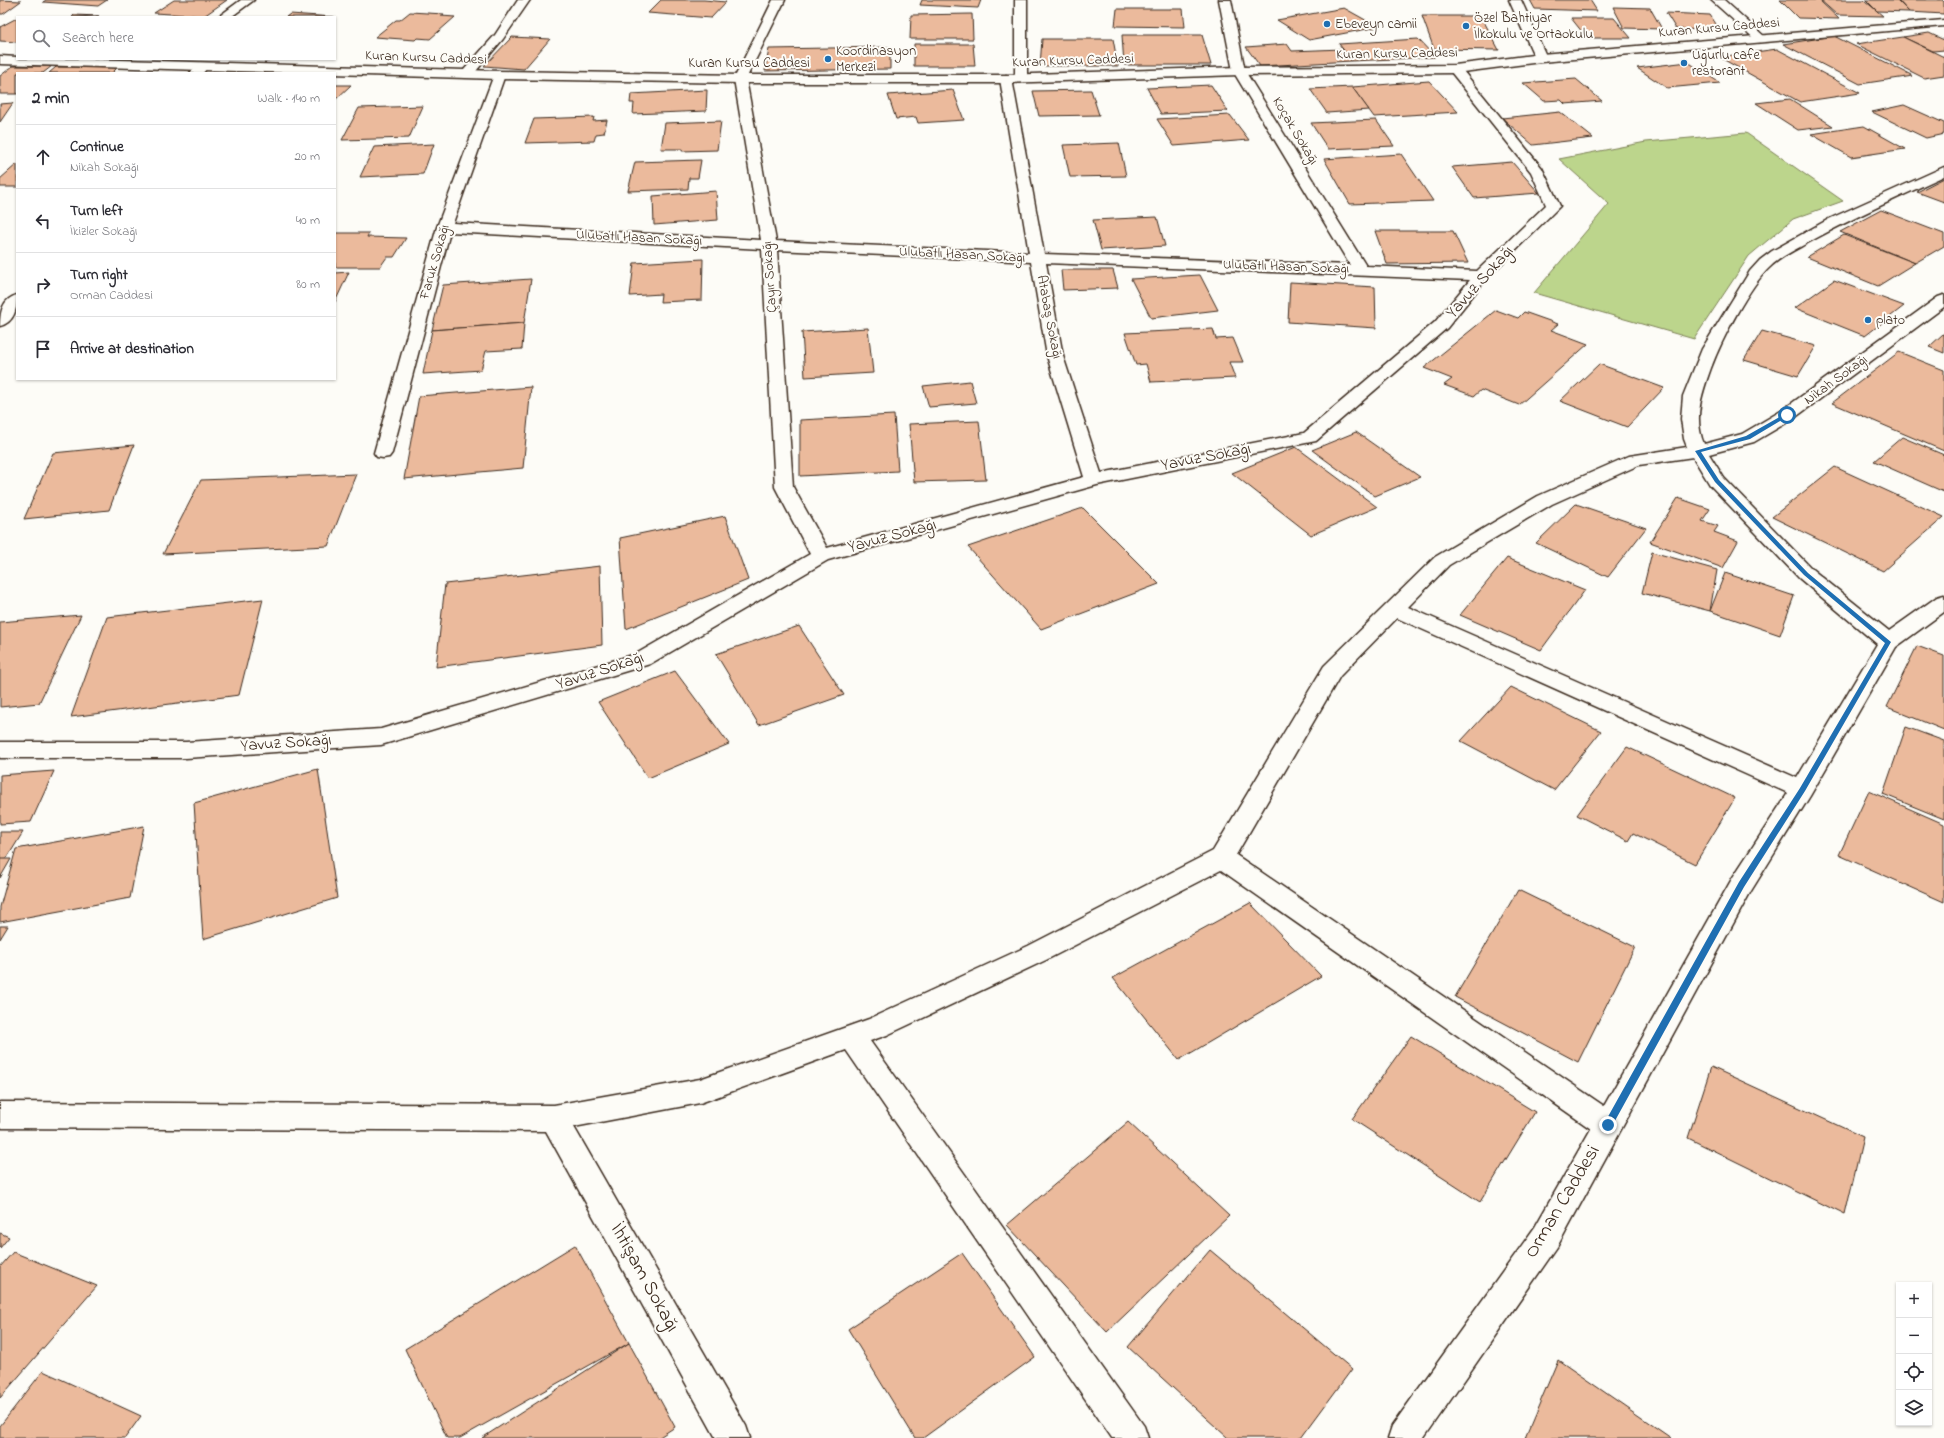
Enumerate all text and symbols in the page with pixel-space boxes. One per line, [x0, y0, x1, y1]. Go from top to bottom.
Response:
place label: Özel Bahtiyar İlkokulu ve Ortaokulu [1474, 8, 1593, 45]
street label: Kuran Kursu Caddesi [1657, 12, 1781, 44]
place label: Ebeveyn camii [1335, 14, 1417, 36]
search box [16, 16, 336, 60]
marker: Ebeveyn camii [1322, 19, 1332, 29]
marker: Özel Bahtiyar İlkokulu ve Ortaokulu [1461, 21, 1471, 31]
icon: search [30, 27, 52, 49]
text: Search here [62, 27, 134, 49]
place label: Koordinasyon Merkezi [836, 41, 916, 78]
street label: Kuran Kursu Caddesi [1336, 42, 1458, 66]
street label: Kuran Kursu Caddesi [365, 45, 487, 71]
place label: Uğurlu cafe restorant [1692, 45, 1761, 82]
street label: Kuran Kursu Caddesi [1012, 48, 1134, 74]
street label: Kuran Kursu Caddesi [688, 53, 810, 74]
marker: Koordinasyon Merkezi [823, 54, 833, 64]
marker: Uğurlu cafe restorant [1679, 58, 1689, 68]
text: 2 min [32, 86, 69, 111]
text: Walk · 140 m [257, 89, 320, 108]
street label: Koçak Sokağı [1266, 93, 1324, 169]
text: Continue [70, 136, 124, 158]
icon: ahead [32, 146, 54, 168]
text: 20 m [295, 147, 320, 166]
text: Nikah Sokağı [70, 158, 139, 177]
text: Turn left [70, 200, 123, 222]
icon: left [32, 210, 54, 232]
text: 40 m [296, 211, 320, 230]
text: İkizler Sokağı [70, 222, 137, 241]
street label: Faruk Sokağı [414, 222, 457, 303]
street label: Ulubatlı Hasan Sokağı [575, 224, 703, 253]
street label: Çayır Sokağı [757, 240, 784, 314]
street label: Yavuz Sokağı [1440, 240, 1521, 326]
street label: Ulubatlı Hasan Sokağı [898, 241, 1026, 270]
street label: Ulubatlı Hasan Sokağı [1222, 254, 1349, 281]
text: Turn right [70, 264, 128, 286]
street label: Atabaş Sokağı [1030, 273, 1067, 361]
icon: right [32, 274, 54, 296]
text: 80 m [296, 275, 320, 294]
text: Orman Caddesi [70, 286, 153, 305]
place label: plato [1876, 310, 1905, 331]
marker: plato [1863, 315, 1873, 325]
icon: arrive [32, 338, 54, 360]
text: Arrive at destination [70, 338, 194, 360]
street label: Nikah Sokağı [1800, 350, 1873, 411]
route start [1778, 406, 1796, 424]
street label: Yavuz Sokağı [1159, 436, 1254, 480]
street label: Yavuz Sokağı [845, 512, 940, 562]
street label: Yavuz Sokağı [553, 645, 648, 699]
street label: Yavuz Sokağı [240, 727, 332, 761]
route end [1599, 1116, 1617, 1134]
street label: Orman Caddesi [1518, 1140, 1608, 1264]
street label: İhtişam Sokağı [601, 1218, 686, 1338]
map controls [1896, 1282, 1932, 1426]
button: + [1896, 1282, 1932, 1318]
button: − [1896, 1318, 1932, 1354]
button: locate [1896, 1354, 1932, 1390]
button: layers [1896, 1390, 1932, 1426]

